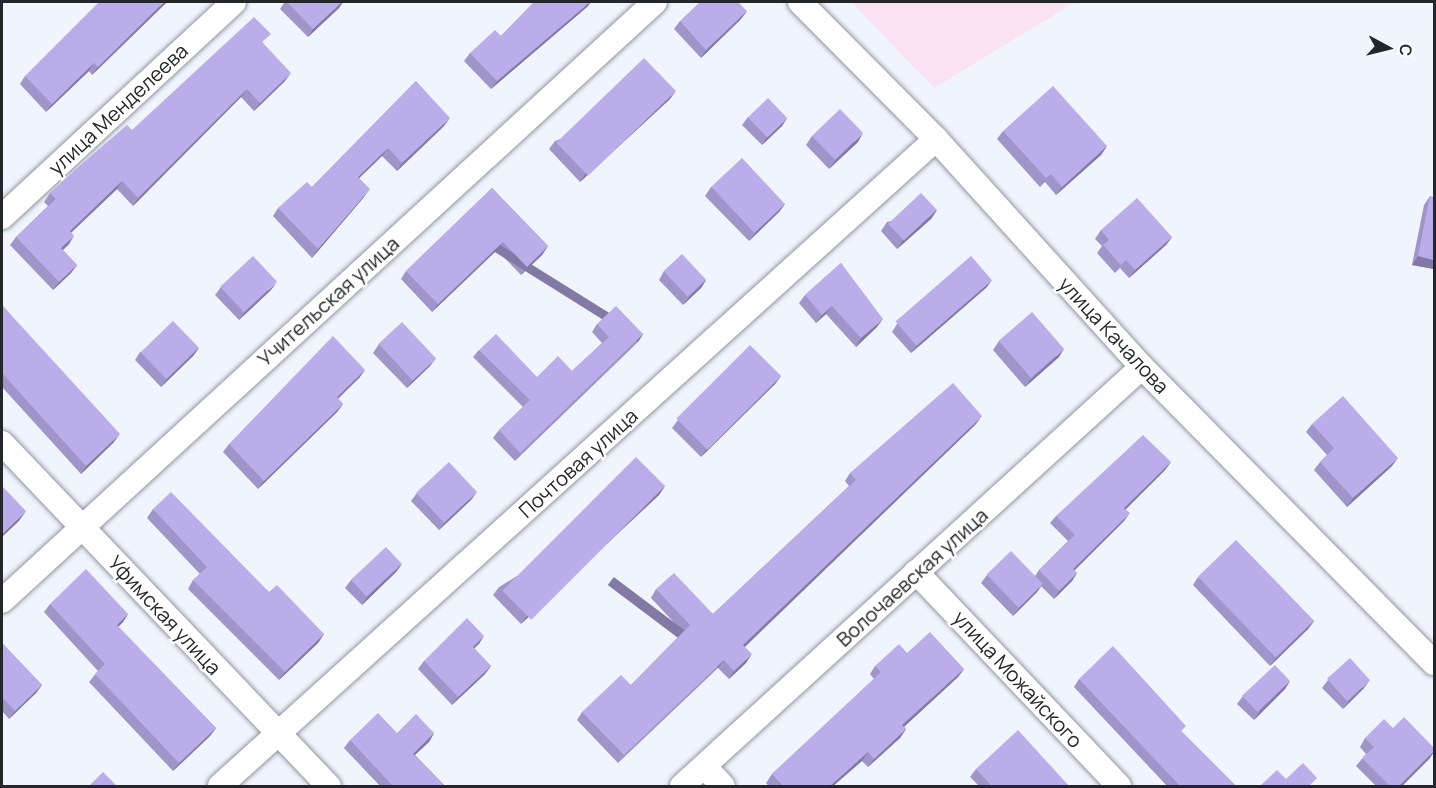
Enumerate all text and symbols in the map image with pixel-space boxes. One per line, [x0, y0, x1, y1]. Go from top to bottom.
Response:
north arrow [1358, 18, 1418, 78]
street label: улица Менделеева [44, 38, 192, 180]
text: С [1394, 43, 1418, 57]
street label: Учительская улица [252, 231, 404, 371]
street label: улица Качалова [1054, 272, 1174, 398]
street label: Почтовая улица [514, 403, 642, 523]
street label: Волочаевская улица [831, 503, 993, 651]
street label: Уфимская улица [104, 550, 226, 680]
street label: улица Можайского [948, 606, 1088, 752]

